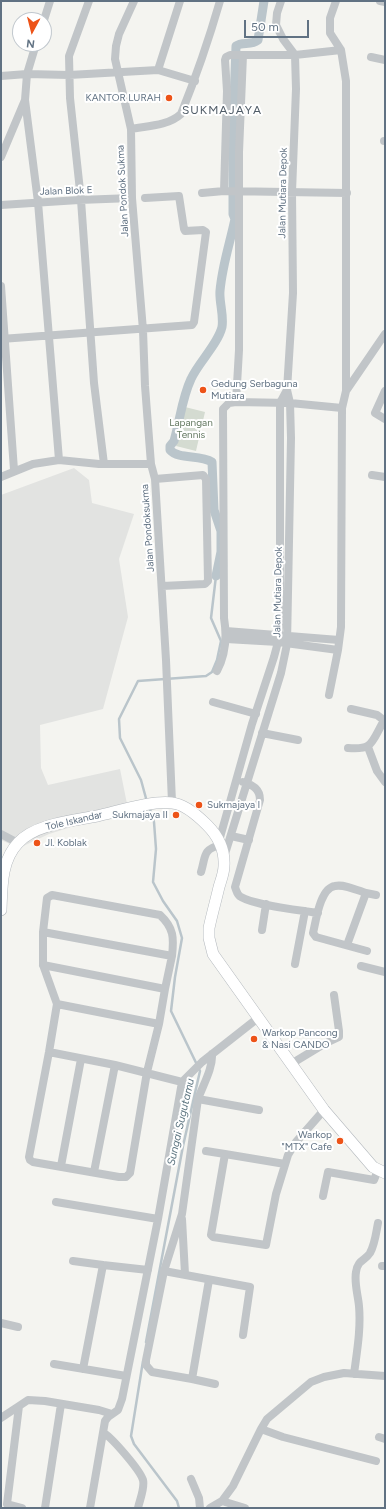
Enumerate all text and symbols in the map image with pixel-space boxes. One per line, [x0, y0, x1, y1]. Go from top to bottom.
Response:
north arrow [12, 12, 52, 52]
scale bar [246, 12, 311, 38]
text: 50 m [251, 20, 279, 34]
text: N [26, 36, 36, 50]
place label: KANTOR LURAH [86, 92, 161, 104]
marker: KANTOR LURAH [164, 93, 174, 103]
district label: SUKMAJAYA [182, 103, 262, 117]
street label: Jalan Pondok Sukma [115, 145, 131, 237]
street label: Jalan Mutiara Depok [276, 148, 290, 238]
street label: Jalan Blok E [39, 184, 93, 198]
place label: Gedung Serbaguna Mutiara [211, 378, 297, 402]
marker: Gedung Serbaguna Mutiara [198, 385, 208, 395]
park label: Lapangan Tennis [169, 417, 213, 440]
street label: Jalan Pondoksukma [139, 484, 157, 572]
street label: Jalan Mutiara Depok [271, 547, 285, 637]
place label: Sukmajaya I [207, 799, 260, 811]
marker: Sukmajaya I [194, 800, 204, 810]
street label: Tole Iskandar [44, 809, 104, 833]
place label: Sukmajaya II [112, 809, 168, 821]
marker: Sukmajaya II [171, 810, 181, 820]
place label: Jl. Koblak [45, 837, 87, 849]
marker: Jl. Koblak [32, 838, 42, 848]
place label: Warkop Pancong & Nasi CANDO [262, 1027, 338, 1050]
marker: Warkop Pancong & Nasi CANDO [249, 1034, 259, 1044]
water label: Sungai Sugutamu [165, 1077, 197, 1167]
place label: Warkop "MTX" Cafe [282, 1129, 332, 1152]
marker: Warkop "MTX" Cafe [335, 1136, 345, 1146]

